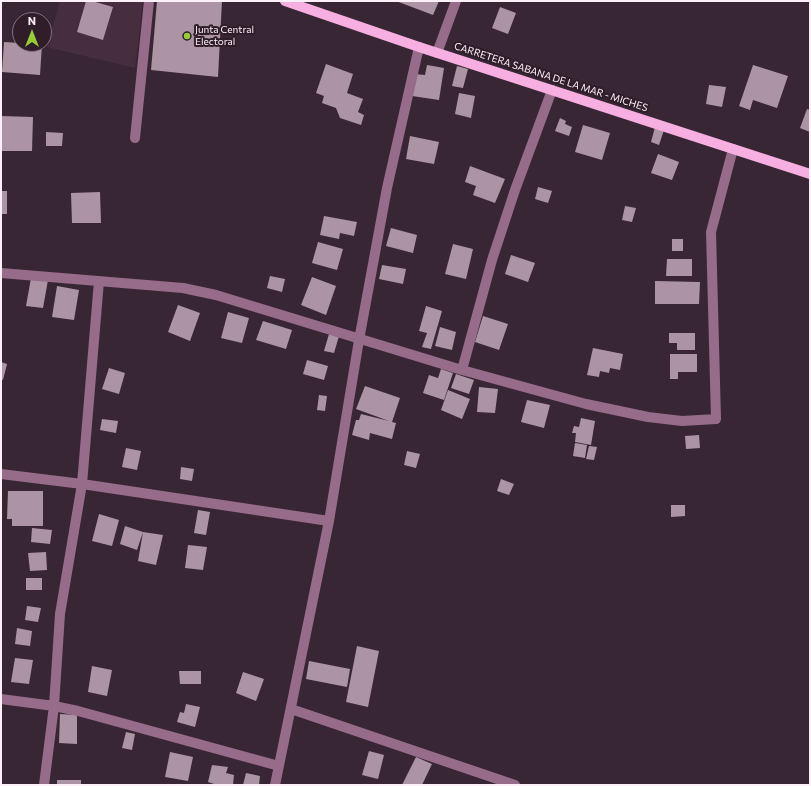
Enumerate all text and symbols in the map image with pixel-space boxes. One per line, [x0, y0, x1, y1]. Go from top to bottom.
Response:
north arrow [12, 12, 52, 52]
text: N [28, 14, 36, 27]
place label: Junta Central Electoral [195, 24, 254, 48]
marker: Junta Central Electoral [182, 31, 192, 41]
street label: CARRETERA SABANA DE LA MAR - MICHES [453, 40, 649, 114]

